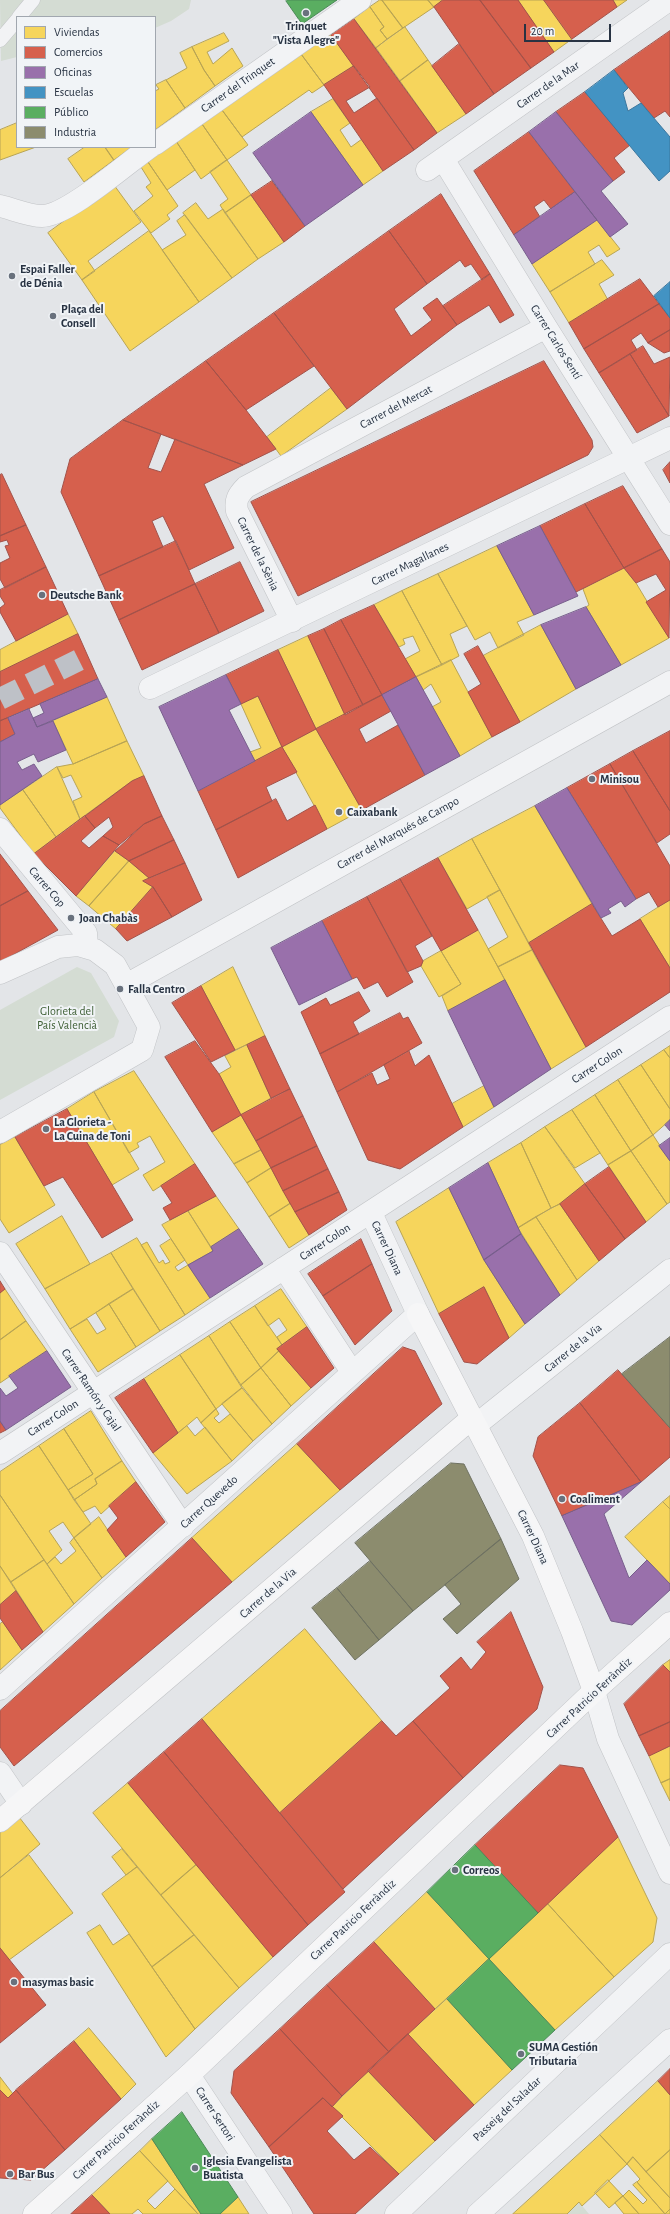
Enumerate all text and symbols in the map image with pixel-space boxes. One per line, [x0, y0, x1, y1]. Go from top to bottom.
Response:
marker: Trinquet "Vista Alegre" [301, 8, 311, 18]
legend [16, 16, 156, 148]
scale bar [526, 16, 613, 42]
place label: Trinquet "Vista Alegre" [273, 19, 339, 47]
text: 20 m [531, 25, 554, 37]
text: Viviendas [54, 26, 100, 38]
text: Comercios [54, 46, 103, 58]
street label: Carrer del Trinquet [198, 54, 278, 116]
street label: Carrer de la Mar [514, 58, 582, 112]
text: Oficinas [54, 66, 92, 78]
text: Escuelas [54, 86, 93, 98]
text: Público [54, 106, 89, 118]
text: Industria [54, 126, 96, 138]
place label: Espai Faller de Dénia [20, 262, 75, 290]
marker: Espai Faller de Dénia [7, 271, 17, 281]
place label: Plaça del Consell [61, 302, 104, 330]
street label: Carrer Carlos Sentí [527, 302, 585, 382]
marker: Plaça del Consell [48, 311, 58, 321]
street label: Carrer del Mercat [357, 382, 435, 432]
street label: Carrer de la Sènia [234, 515, 282, 593]
street label: Carrer Magallanes [369, 539, 451, 589]
place label: Deutsche Bank [50, 588, 122, 602]
marker: Deutsche Bank [37, 590, 47, 600]
place label: Minisou [600, 772, 639, 786]
marker: Minisou [587, 774, 597, 784]
street label: Carrer del Marqués de Campo [334, 793, 462, 873]
place label: Caixabank [347, 805, 397, 819]
marker: Caixabank [334, 807, 344, 817]
street label: Carrer Cop [26, 864, 68, 910]
place label: Joan Chabàs [79, 911, 138, 925]
marker: Joan Chabàs [66, 913, 76, 923]
place label: Falla Centro [128, 982, 185, 996]
marker: Falla Centro [115, 984, 125, 994]
park label: Glorieta del País Valencià [37, 1004, 97, 1032]
street label: Carrer Colon [569, 1043, 625, 1087]
place label: La Glorieta - La Cuina de Toni [54, 1115, 131, 1143]
marker: La Glorieta - La Cuina de Toni [41, 1124, 51, 1134]
street label: Carrer Diana [368, 1218, 406, 1278]
street label: Carrer Colon [297, 1220, 353, 1264]
street label: Carrer de la Via [541, 1320, 605, 1376]
street label: Carrer Ramón y Cajal [58, 1346, 124, 1434]
street label: Carrer Colon [25, 1396, 81, 1440]
street label: Carrer Quevedo [177, 1472, 241, 1532]
place label: Coaliment [570, 1492, 620, 1506]
marker: Coaliment [557, 1494, 567, 1504]
street label: Carrer Diana [514, 1507, 552, 1567]
street label: Carrer de la Via [237, 1565, 299, 1621]
street label: Carrer Patricio Ferràndiz [543, 1655, 635, 1741]
place label: Correos [463, 1863, 499, 1877]
marker: Correos [450, 1865, 460, 1875]
street label: Carrer Patricio Ferràndiz [307, 1877, 399, 1963]
place label: masymas basic [22, 1975, 94, 1989]
marker: masymas basic [9, 1977, 19, 1987]
place label: SUMA Gestión Tributaria [529, 2040, 598, 2068]
marker: SUMA Gestión Tributaria [516, 2049, 526, 2059]
street label: Passeig del Saladar [470, 2074, 544, 2144]
street label: Carrer Sertori [192, 2084, 238, 2144]
street label: Carrer Patricio Ferràndiz [70, 2097, 162, 2183]
place label: Iglesia Evangelista Buatista [203, 2154, 292, 2182]
marker: Iglesia Evangelista Buatista [190, 2163, 200, 2173]
place label: Bar Bus [18, 2167, 54, 2181]
marker: Bar Bus [5, 2169, 15, 2179]

